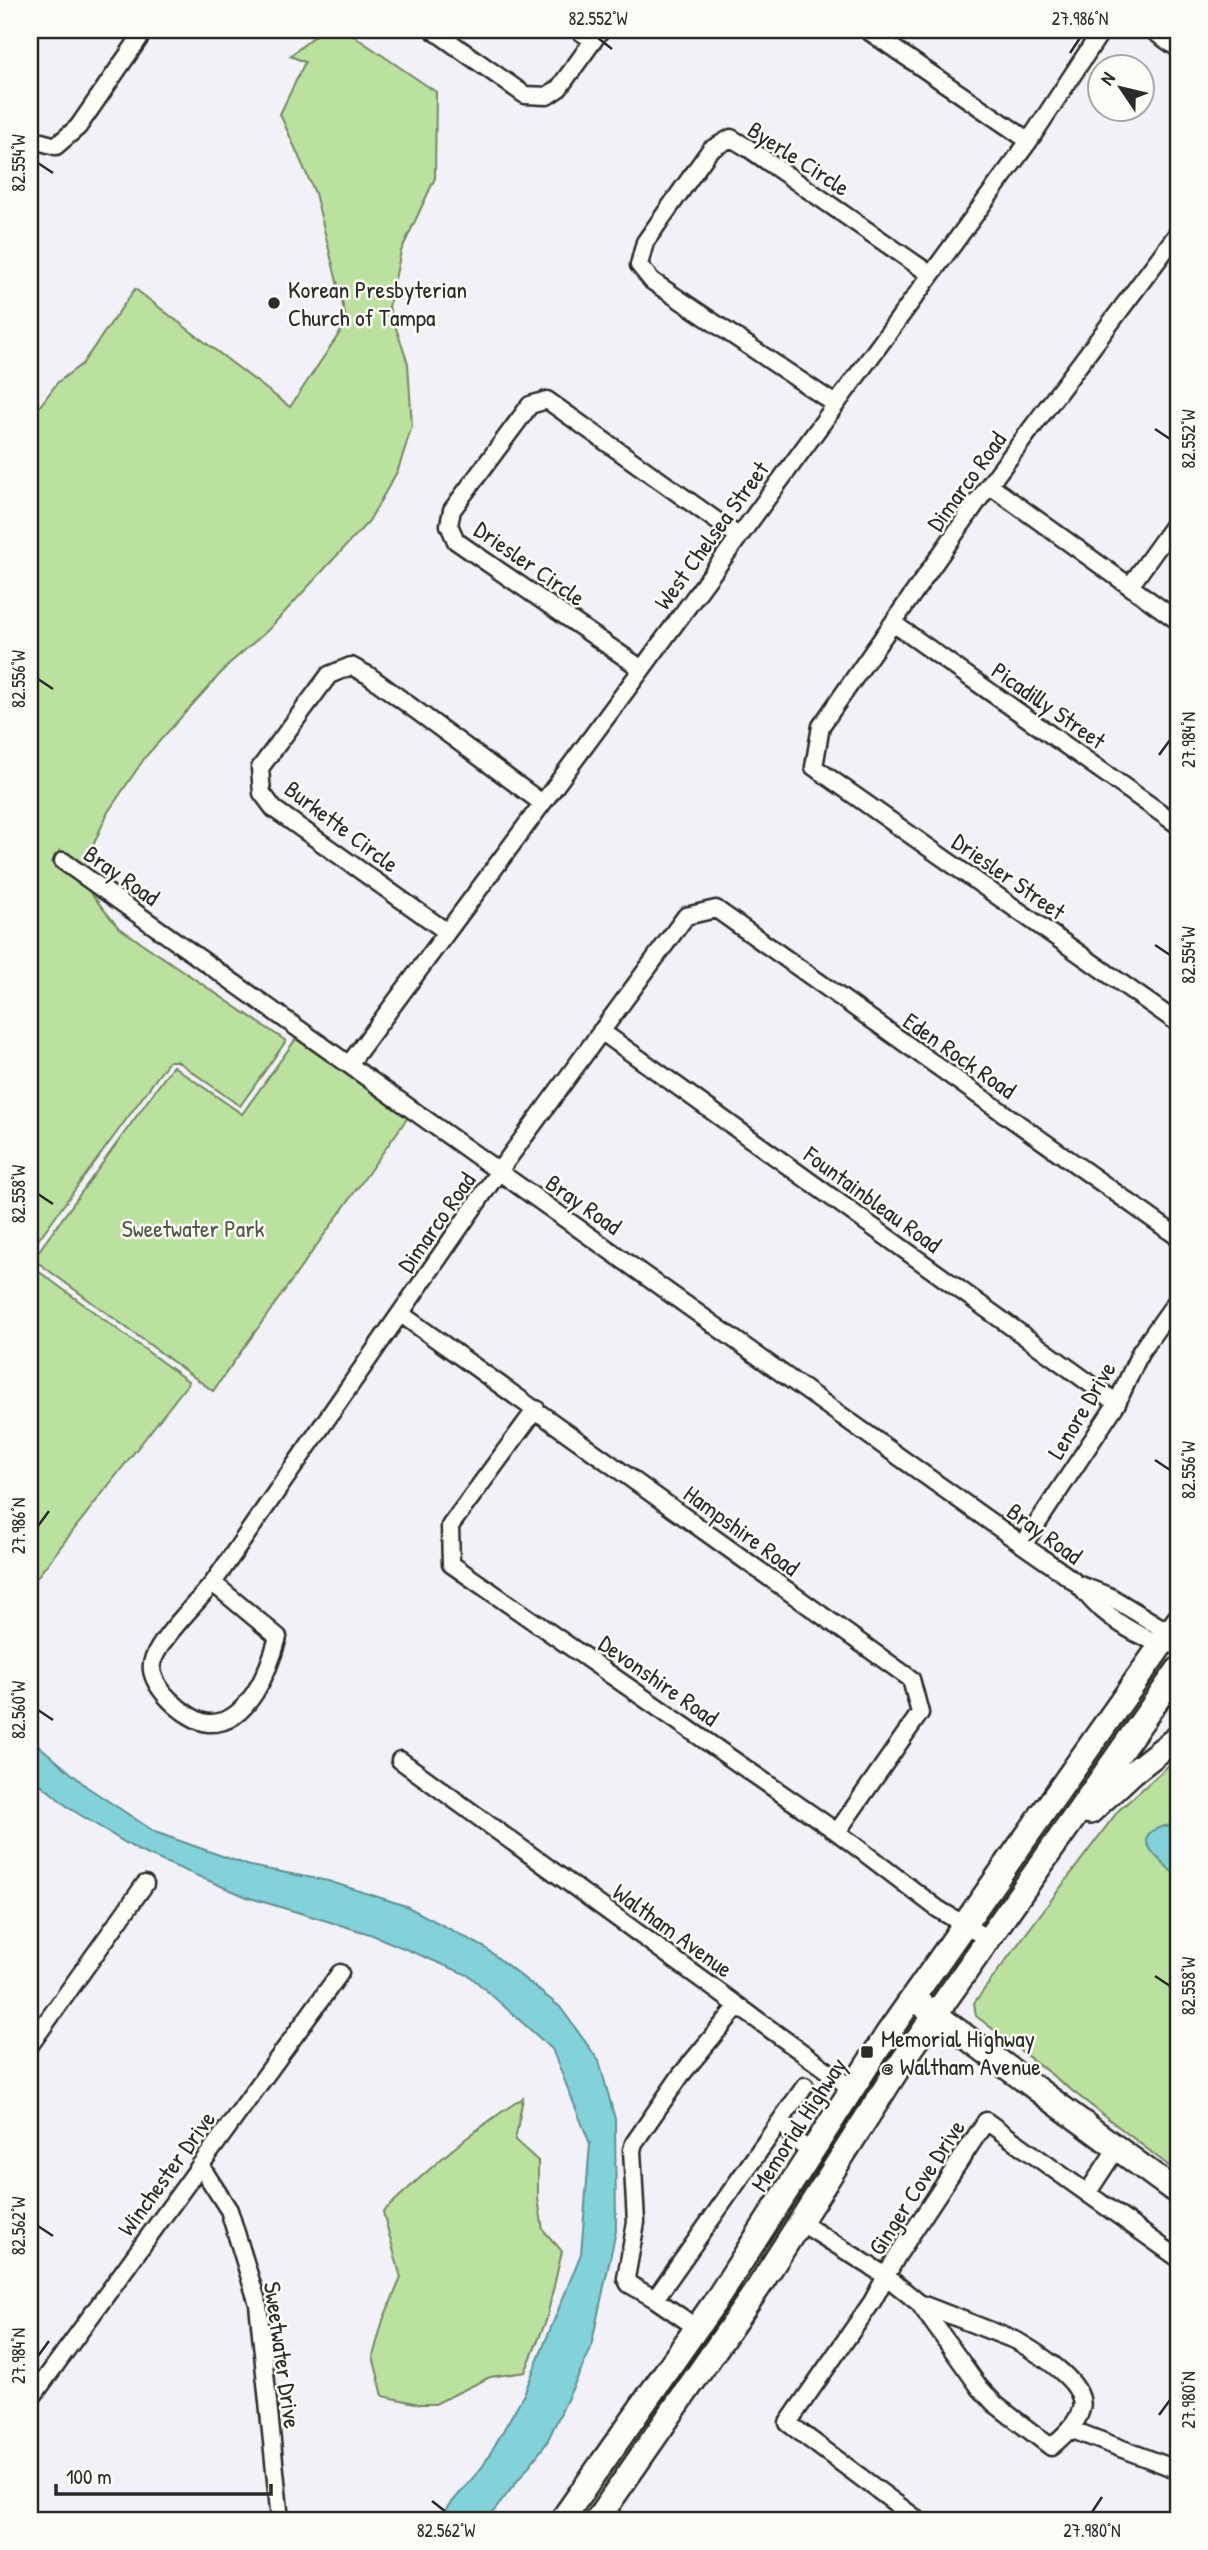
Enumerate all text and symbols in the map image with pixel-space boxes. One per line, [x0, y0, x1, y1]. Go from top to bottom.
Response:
text: 82.552°W [569, 6, 628, 31]
text: 27.986°N [1052, 6, 1108, 31]
north arrow [1086, 52, 1156, 122]
text: N [1094, 67, 1121, 90]
street label: Byerle Circle [742, 113, 857, 203]
text: 82.554°W [6, 134, 31, 192]
place label: Korean Presbyterian Church of Tampa [288, 273, 467, 333]
marker: Korean Presbyterian Church of Tampa [266, 295, 282, 311]
text: 82.552°W [1176, 410, 1201, 469]
street label: Dimarco Road [919, 425, 1013, 537]
street label: West Chelsea Street [646, 454, 776, 616]
street label: Driesler Circle [468, 513, 592, 613]
text: 82.556°W [6, 650, 31, 708]
street label: Picadilly Street [986, 654, 1113, 756]
text: 27.984°N [1176, 712, 1201, 768]
street label: Burkette Circle [278, 773, 406, 880]
street label: Driesler Street [946, 825, 1073, 927]
street label: Bray Road [78, 837, 166, 913]
text: 82.554°W [1176, 926, 1201, 984]
street label: Eden Rock Road [897, 1004, 1023, 1106]
street label: Fountainbleau Road [797, 1138, 948, 1260]
text: 82.558°W [6, 1165, 31, 1223]
street label: Dimarco Road [390, 1165, 482, 1279]
street label: Bray Road [540, 1166, 628, 1242]
park label: Sweetwater Park [122, 1212, 264, 1244]
street label: Lenore Drive [1039, 1355, 1123, 1465]
text: 82.556°W [1176, 1441, 1201, 1499]
street label: Hampshire Road [678, 1477, 806, 1583]
street label: Bray Road [1001, 1495, 1089, 1571]
text: 27.986°N [6, 1498, 31, 1554]
street label: Devonshire Road [593, 1627, 725, 1733]
text: 82.560°W [6, 1681, 31, 1739]
street label: Waltham Avenue [607, 1876, 740, 1985]
text: 82.558°W [1176, 1957, 1201, 2015]
place label: Memorial Highway @ Waltham Avenue [881, 2022, 1041, 2082]
marker: Memorial Highway @ Waltham Avenue [859, 2044, 875, 2060]
street label: Memorial Highway [743, 2051, 853, 2197]
street label: Winchester Drive [110, 2104, 222, 2242]
street label: Ginger Cove Drive [860, 2113, 972, 2261]
text: 82.562°W [6, 2197, 31, 2255]
street label: Sweetwater Drive [257, 2280, 309, 2431]
text: 27.984°N [6, 2328, 31, 2384]
text: 27.980°N [1176, 2371, 1201, 2429]
scale bar [56, 2452, 271, 2496]
text: 100 m [66, 2462, 112, 2491]
text: 82.562°W [417, 2518, 475, 2543]
text: 27.980°N [1063, 2518, 1121, 2543]

